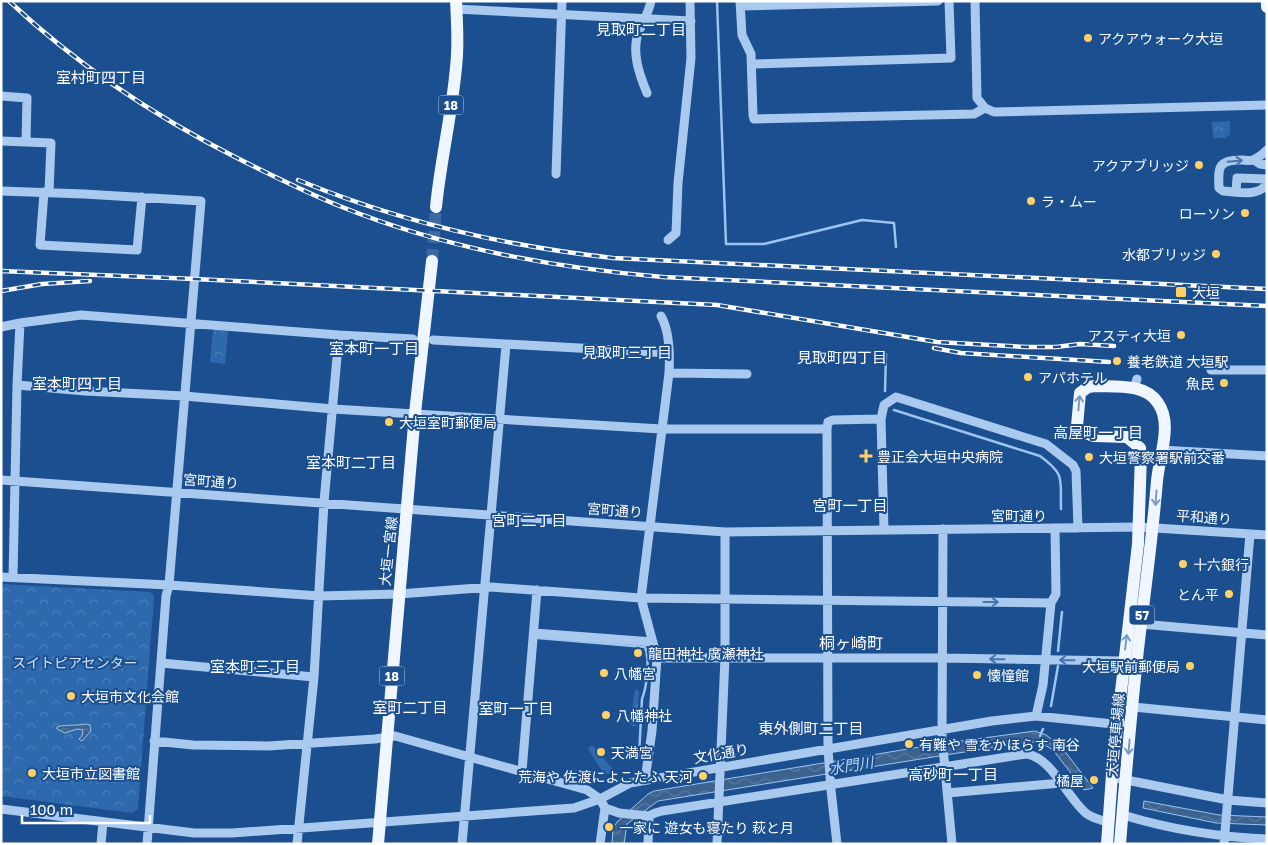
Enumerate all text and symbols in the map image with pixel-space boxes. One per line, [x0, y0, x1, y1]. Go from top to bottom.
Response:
district label: 見取町二丁目 [596, 20, 686, 38]
place label: アクアウォーク大垣 [1098, 30, 1223, 47]
marker: アクアウォーク大垣 [1082, 32, 1094, 44]
district label: 室村町四丁目 [56, 68, 146, 86]
road number: 18 [438, 96, 464, 114]
one-way arrow [1226, 156, 1242, 165]
place label: アクアブリッジ [1092, 157, 1189, 174]
marker: アクアブリッジ [1193, 159, 1205, 171]
place label: ラ・ムー [1041, 193, 1097, 210]
marker: ラ・ムー [1025, 195, 1037, 207]
place label: ローソン [1179, 205, 1235, 222]
marker: ローソン [1239, 207, 1251, 219]
place label: 水都ブリッジ [1122, 246, 1206, 263]
marker: 水都ブリッジ [1210, 248, 1222, 260]
place label: 大垣 [1192, 284, 1220, 301]
marker: 大垣 [1174, 285, 1188, 299]
place label: アスティ大垣 [1088, 327, 1171, 344]
marker: アスティ大垣 [1175, 329, 1187, 341]
district label: 室本町一丁目 [329, 339, 419, 357]
district label: 見取町三丁目 [582, 343, 672, 361]
district label: 見取町四丁目 [797, 348, 887, 366]
place label: 養老鉄道 大垣駅 [1127, 353, 1229, 370]
marker: 養老鉄道 大垣駅 [1111, 355, 1123, 367]
place label: アパホテル [1038, 369, 1108, 386]
marker: アパホテル [1022, 371, 1034, 383]
district label: 室本町四丁目 [32, 374, 122, 392]
place label: 魚民 [1186, 375, 1214, 392]
marker: 魚民 [1218, 377, 1230, 389]
one-way arrow [1074, 395, 1084, 411]
place label: 大垣室町郵便局 [399, 414, 497, 431]
marker: 大垣室町郵便局 [383, 416, 395, 428]
district label: 高屋町一丁目 [1053, 423, 1143, 441]
place label: 豊正会大垣中央病院 [877, 448, 1003, 465]
marker: 豊正会大垣中央病院 [859, 449, 873, 463]
place label: 大垣警察署駅前交番 [1099, 449, 1225, 466]
marker: 大垣警察署駅前交番 [1083, 451, 1095, 463]
district label: 室本町二丁目 [306, 453, 396, 471]
street label: 宮町通り [182, 471, 240, 491]
one-way arrow [1151, 490, 1160, 506]
district label: 宮町一丁目 [812, 496, 888, 514]
street label: 宮町通り [586, 500, 644, 520]
street label: 宮町通り [991, 507, 1047, 524]
street label: 平和通り [1175, 507, 1233, 527]
district label: 宮町二丁目 [491, 511, 567, 529]
street label: 大垣一宮線 [376, 515, 400, 587]
place label: 十六銀行 [1193, 556, 1249, 573]
marker: 十六銀行 [1177, 558, 1189, 570]
place label: とん平 [1177, 586, 1219, 603]
marker: とん平 [1223, 588, 1235, 600]
one-way arrow [983, 597, 999, 607]
road number: 57 [1130, 606, 1154, 624]
district label: 桐ヶ崎町 [819, 633, 883, 653]
one-way arrow [1121, 634, 1131, 650]
place label: 龍田神社 廣瀬神社 [648, 645, 764, 662]
marker: 龍田神社 廣瀬神社 [632, 647, 644, 659]
park label: スイトピアセンター [12, 654, 138, 671]
one-way arrow [989, 654, 1005, 663]
one-way arrow [1059, 655, 1076, 665]
district label: 室本町三丁目 [210, 657, 300, 675]
place label: 大垣駅前郵便局 [1082, 658, 1180, 675]
marker: 大垣駅前郵便局 [1184, 660, 1196, 672]
place label: 八幡宮 [614, 665, 656, 682]
road number: 18 [380, 666, 404, 686]
marker: 八幡宮 [598, 667, 610, 679]
place label: 懐憧館 [987, 667, 1029, 684]
marker: 懐憧館 [971, 669, 983, 681]
place label: 大垣市文化会館 [81, 688, 179, 705]
marker: 大垣市文化会館 [65, 690, 77, 702]
street label: 大垣停車場線 [1103, 692, 1127, 778]
district label: 室町二丁目 [372, 698, 448, 716]
district label: 室町一丁目 [478, 699, 554, 717]
place label: 八幡神社 [616, 707, 672, 724]
marker: 八幡神社 [600, 709, 612, 721]
district label: 東外側町二丁目 [758, 719, 864, 737]
place label: 有難や 雪をかほらす 南谷 [919, 736, 1080, 753]
marker: 有難や 雪をかほらす 南谷 [903, 738, 915, 750]
one-way arrow [1124, 739, 1134, 755]
street label: 文化通り [692, 740, 750, 766]
place label: 天満宮 [611, 744, 653, 761]
marker: 天満宮 [595, 746, 607, 758]
water label: 水門川 [827, 752, 877, 777]
place label: 大垣市立図書館 [42, 765, 140, 782]
district label: 高砂町一丁目 [908, 765, 998, 783]
marker: 大垣市立図書館 [26, 767, 38, 779]
place label: 荒海や 佐渡によこたふ 天河 [518, 768, 693, 785]
marker: 荒海や 佐渡によこたふ 天河 [697, 770, 709, 782]
place label: 橘屋 [1056, 772, 1084, 789]
marker: 橘屋 [1088, 774, 1100, 786]
scale bar [22, 792, 150, 824]
text: 100 m [30, 800, 73, 818]
place label: 一家に 遊女も寝たり 萩と月 [619, 819, 794, 836]
marker: 一家に 遊女も寝たり 萩と月 [603, 821, 615, 833]

